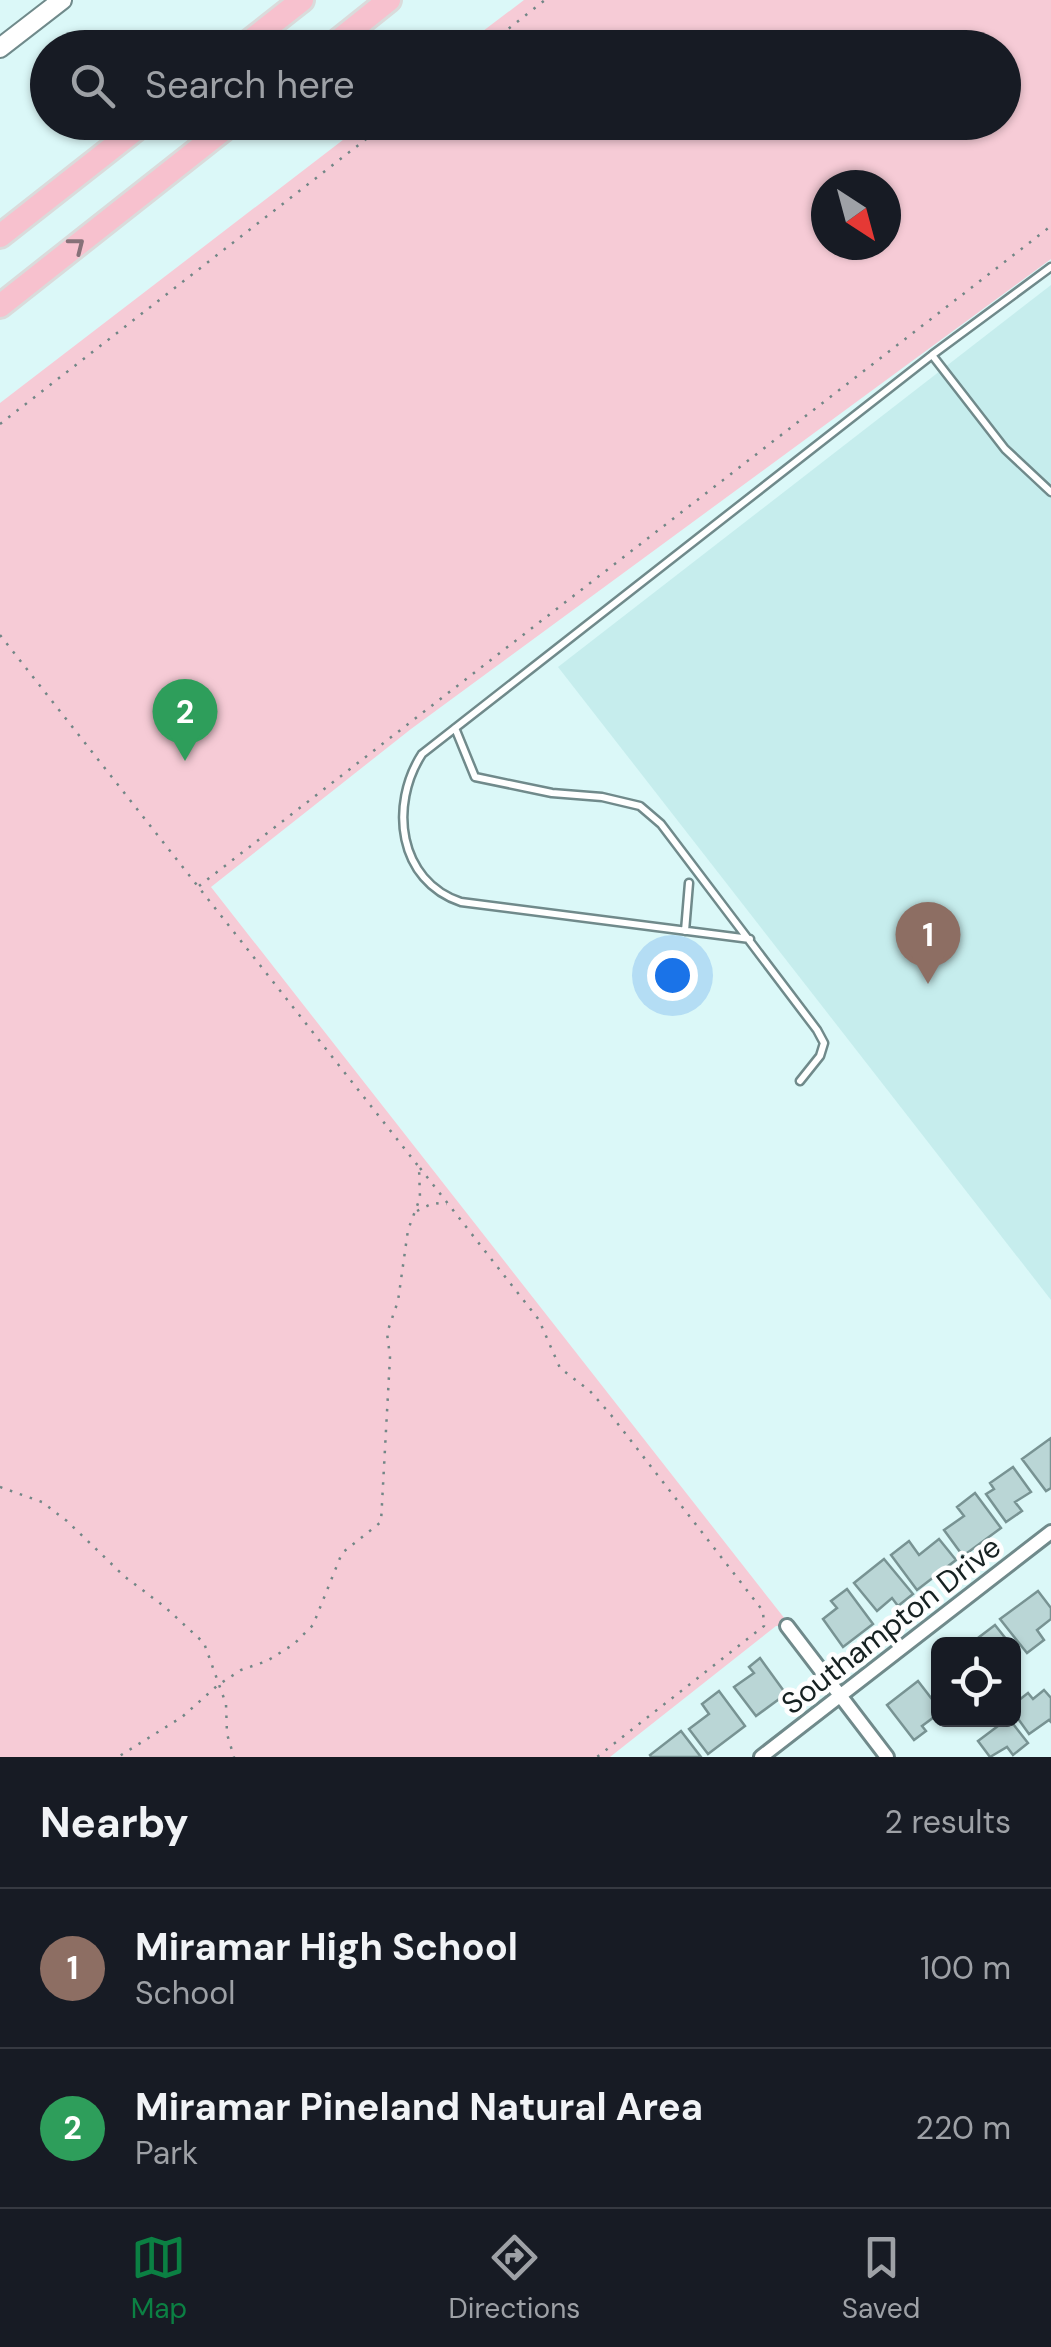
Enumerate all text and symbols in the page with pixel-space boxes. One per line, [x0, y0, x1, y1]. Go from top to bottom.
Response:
search box [30, 30, 1021, 140]
icon: search [65, 58, 120, 113]
text: Search here [145, 60, 355, 110]
north arrow [811, 170, 901, 260]
one-way arrow [65, 240, 83, 257]
pin: 2 [152, 678, 218, 761]
pin: 1 [896, 902, 960, 984]
your location [647, 950, 698, 1001]
street label: Southampton Drive [773, 1527, 1009, 1723]
map controls [931, 1637, 1021, 1727]
button: locate [931, 1637, 1021, 1727]
text: Nearby [40, 1795, 189, 1850]
text: 2 results [885, 1801, 1011, 1843]
text: Miramar High School [135, 1922, 518, 1972]
text: 1 [67, 1947, 78, 1989]
text: 100 m [920, 1947, 1011, 1989]
text: School [135, 1972, 235, 2014]
text: Miramar Pineland Natural Area [135, 2082, 703, 2132]
text: 2 [63, 2107, 82, 2149]
text: 220 m [916, 2107, 1011, 2149]
text: Park [135, 2132, 198, 2174]
tab: Map [131, 2230, 187, 2327]
tab: Directions [449, 2230, 580, 2327]
tab: Saved [842, 2230, 920, 2327]

